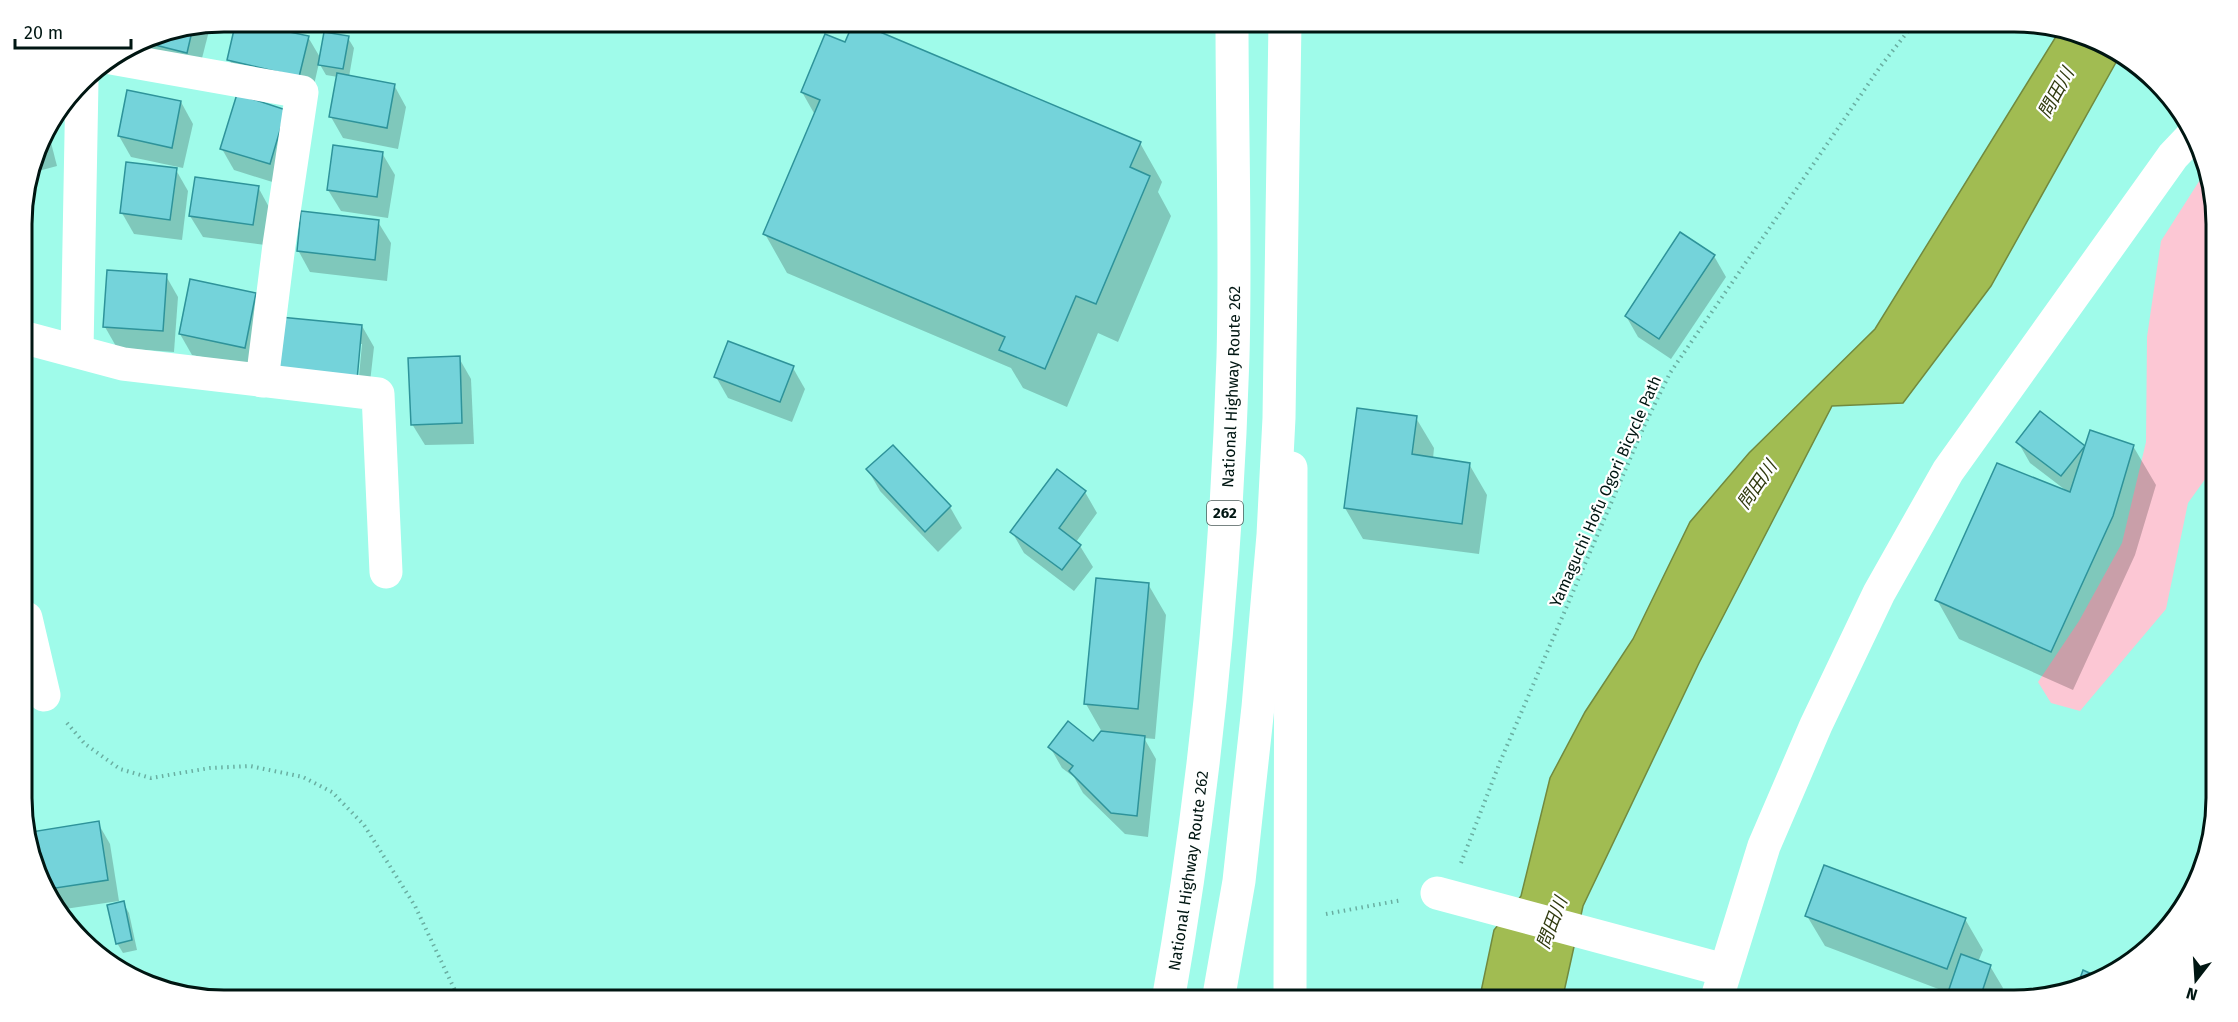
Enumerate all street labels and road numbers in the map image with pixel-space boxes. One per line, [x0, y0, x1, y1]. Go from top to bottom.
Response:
street label: National Highway Route 262 [1218, 286, 1244, 488]
street label: Yamaguchi Hofu Ogori Bicycle Path [1546, 372, 1665, 610]
road number: 262 [1207, 501, 1243, 525]
street label: National Highway Route 262 [1164, 769, 1212, 972]

